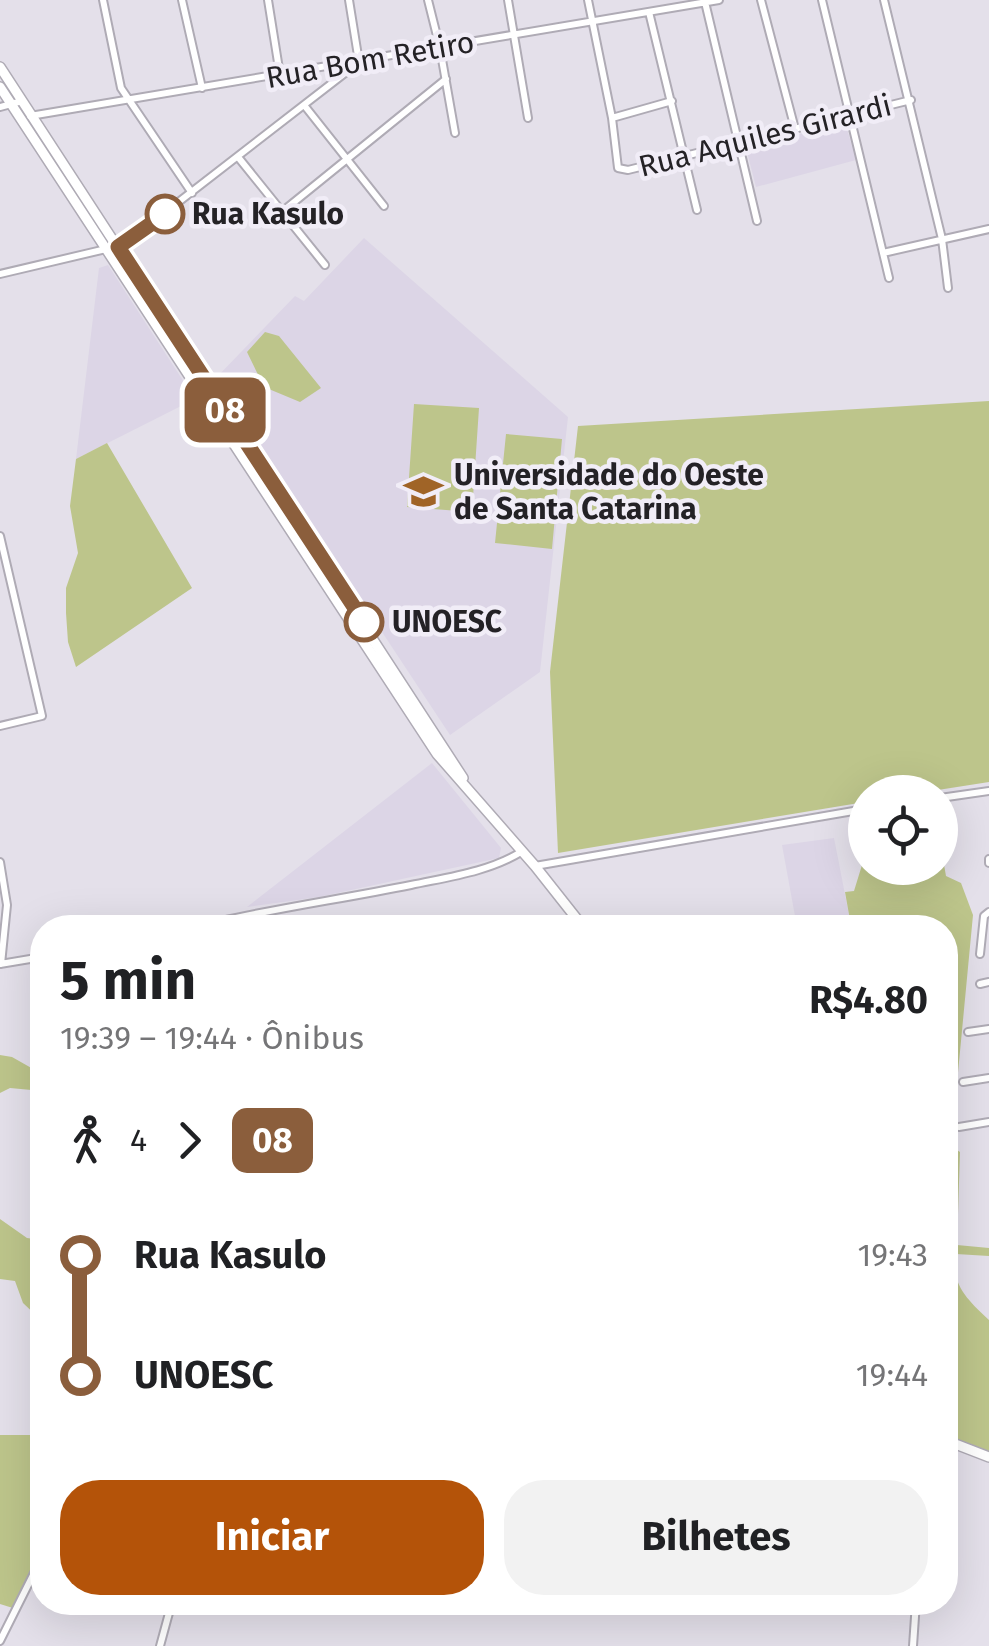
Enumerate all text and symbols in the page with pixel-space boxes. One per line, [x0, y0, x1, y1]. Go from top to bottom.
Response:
street label: Rua Bom Retiro [263, 24, 477, 96]
street label: Rua Aquiles Girardi [635, 87, 895, 185]
marker: Rua Kasulo [146, 195, 184, 233]
place label: Rua Kasulo [192, 196, 344, 232]
line badge: 08 [180, 378, 270, 442]
text: 08 [205, 389, 245, 431]
place label: Universidade do Oeste de Santa Catarina [454, 457, 764, 527]
school or university icon: Universidade do Oeste de Santa Catarina [403, 471, 445, 513]
marker: UNOESC [345, 603, 383, 641]
place label: UNOESC [392, 604, 503, 640]
map controls [848, 775, 958, 885]
button: locate [848, 775, 958, 885]
text: 5 min [60, 948, 196, 1014]
text: R$4.80 [809, 977, 928, 1023]
text: 19:39 – 19:44 · Ônibus [60, 1019, 364, 1057]
icon: walk [60, 1113, 115, 1168]
icon: forward [162, 1113, 217, 1168]
text: 08 [252, 1119, 293, 1161]
text: 4 [130, 1121, 147, 1159]
text: Rua Kasulo [134, 1232, 327, 1278]
text: 19:43 [857, 1236, 928, 1274]
text: UNOESC [134, 1352, 273, 1398]
text: 19:44 [856, 1356, 928, 1394]
button: Iniciar [60, 1480, 484, 1595]
button: Bilhetes [504, 1480, 928, 1595]

